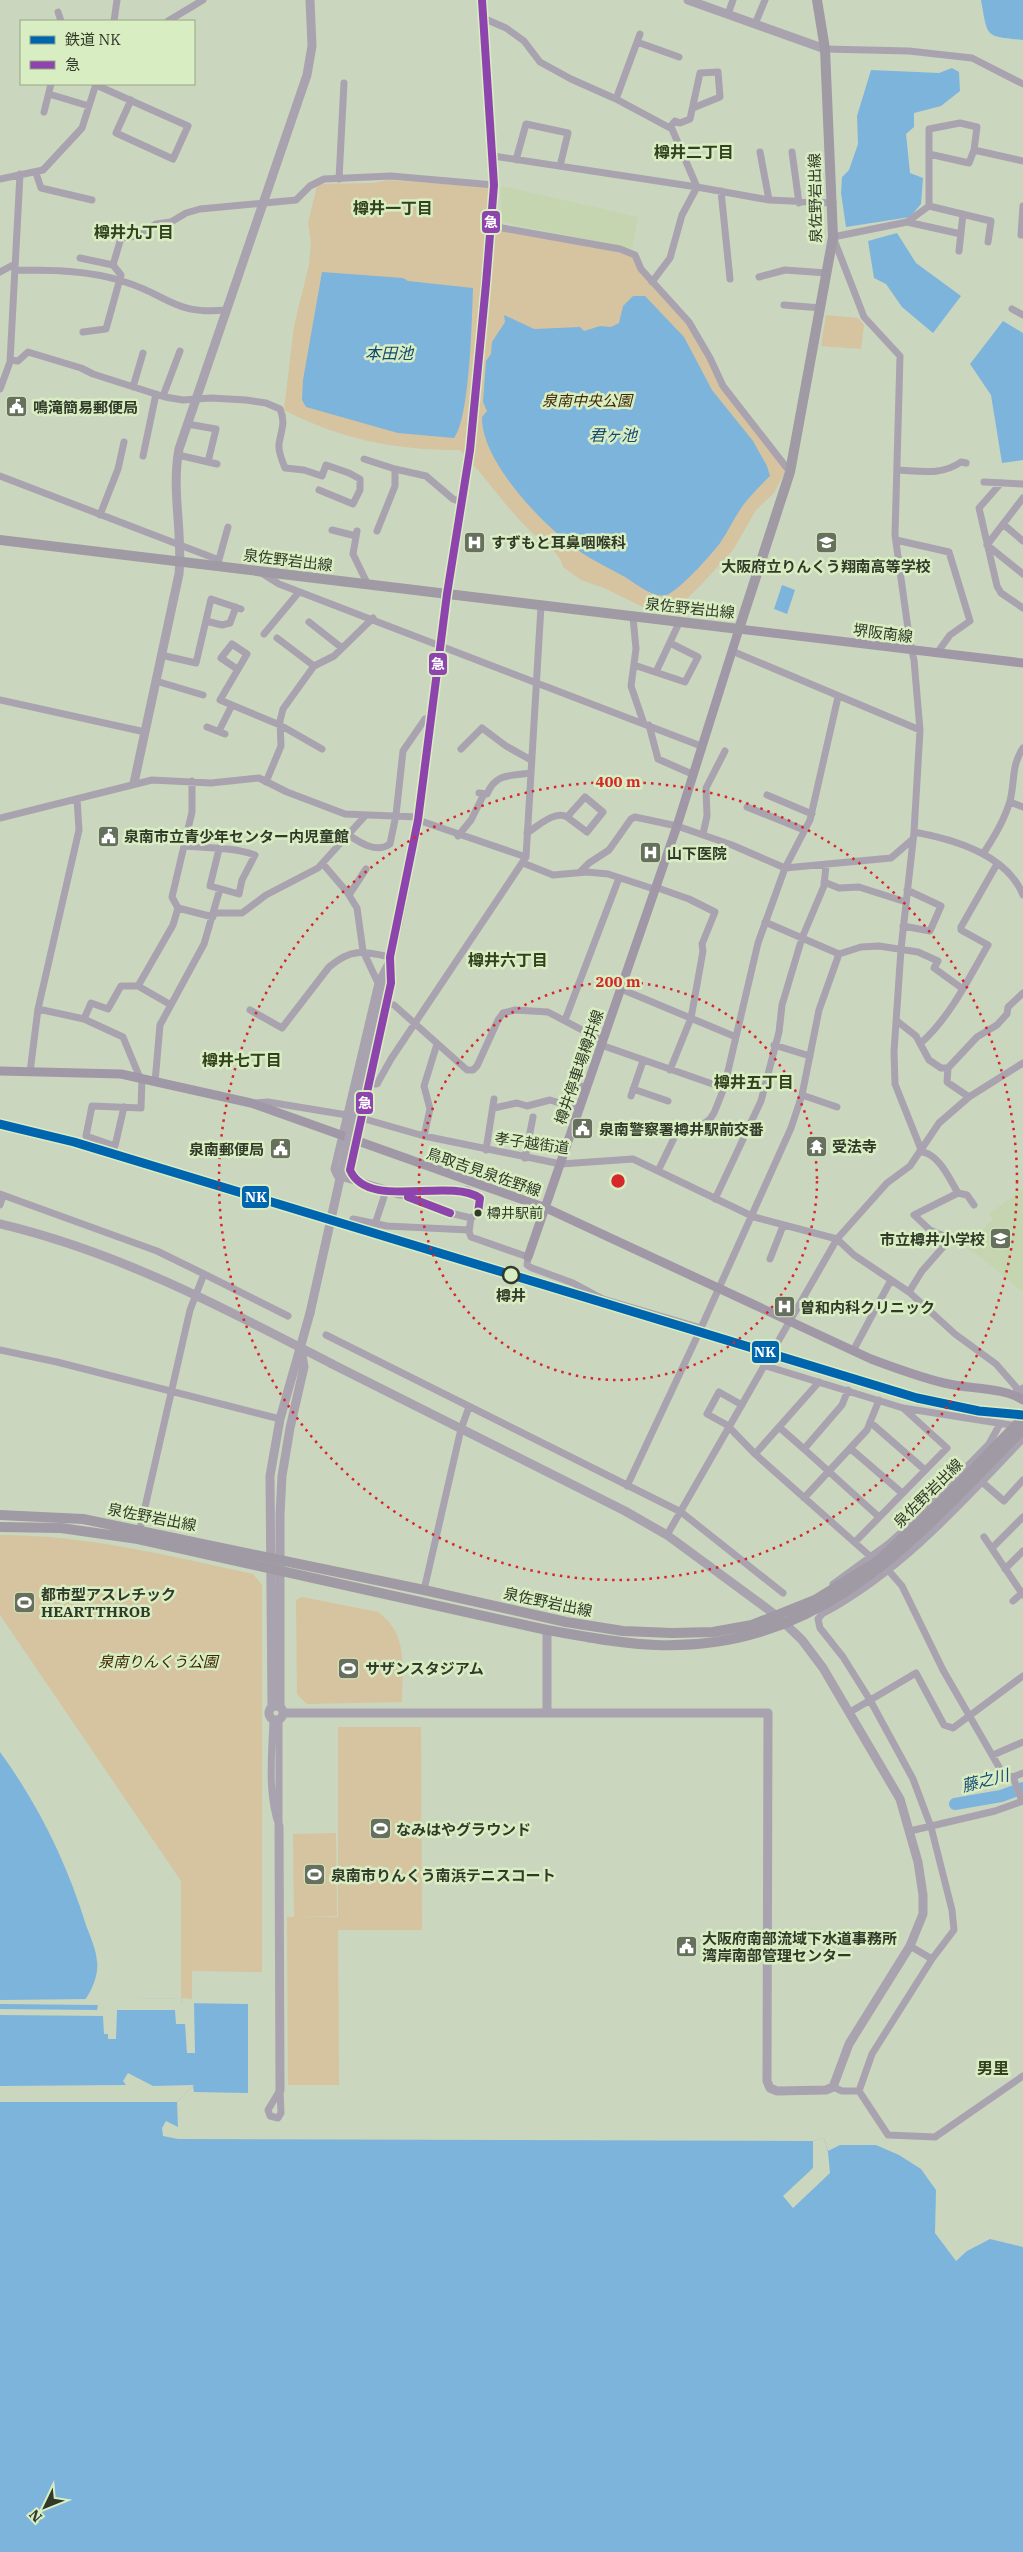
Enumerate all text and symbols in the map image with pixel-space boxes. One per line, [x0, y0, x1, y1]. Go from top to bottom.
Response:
legend [20, 20, 195, 85]
text: 鉄道 NK [65, 30, 121, 49]
text: 急 [65, 55, 80, 74]
district label: 樽井二丁目 [654, 142, 734, 162]
street label: 泉佐野岩出線 [805, 153, 825, 243]
district label: 樽井一丁目 [353, 198, 433, 218]
line badge: 急 [481, 210, 501, 234]
text: 急 [484, 213, 498, 231]
district label: 樽井九丁目 [94, 222, 174, 242]
water label: 本田池 [365, 343, 415, 363]
park label: 泉南中央公園 [542, 391, 634, 410]
public building icon: 鳴滝簡易郵便局 [5, 395, 29, 419]
place label: 鳴滝簡易郵便局 [33, 398, 138, 417]
water label: 君ヶ池 [589, 425, 639, 445]
hospital icon: すずもと耳鼻咽喉科 [463, 530, 487, 554]
school or university icon: 大阪府立りんくう翔南高等学校 [814, 531, 838, 555]
place label: すずもと耳鼻咽喉科 [491, 533, 626, 552]
street label: 泉佐野岩出線 [242, 545, 334, 575]
place label: 大阪府立りんくう翔南高等学校 [721, 557, 931, 576]
street label: 泉佐野岩出線 [644, 594, 736, 622]
street label: 堺阪南線 [852, 620, 914, 646]
line badge: 急 [428, 652, 448, 676]
text: 急 [431, 655, 445, 673]
text: 400 m [595, 772, 641, 791]
public building icon: 泉南市立青少年センター内児童館 [96, 824, 120, 848]
place label: 泉南市立青少年センター内児童館 [124, 827, 349, 846]
hospital icon: 山下医院 [639, 841, 663, 865]
place label: 山下医院 [667, 844, 727, 863]
district label: 樽井六丁目 [468, 950, 548, 970]
text: 200 m [595, 972, 641, 991]
street label: 樽井停車場樽井線 [550, 1007, 608, 1127]
district label: 樽井七丁目 [202, 1050, 282, 1070]
district label: 樽井五丁目 [714, 1072, 794, 1092]
line badge: 急 [355, 1091, 374, 1115]
text: 急 [358, 1094, 372, 1112]
public building icon: 泉南警察署樽井駅前交番 [571, 1117, 595, 1141]
place label: 泉南警察署樽井駅前交番 [599, 1120, 764, 1139]
street label: 孝子越街道 [494, 1128, 570, 1158]
temple icon: 受法寺 [804, 1134, 828, 1158]
public building icon: 泉南郵便局 [268, 1137, 292, 1161]
place label: 受法寺 [832, 1137, 877, 1156]
place label: 泉南郵便局 [189, 1140, 264, 1159]
street label: 鳥取吉見泉佐野線 [424, 1143, 544, 1201]
centre of rings [609, 1172, 627, 1190]
line badge: NK [241, 1185, 270, 1209]
text: NK [245, 1188, 267, 1206]
place label: 樽井駅前 [487, 1204, 543, 1222]
marker: 樽井駅前 [473, 1208, 483, 1218]
school or university icon: 市立樽井小学校 [989, 1227, 1013, 1251]
place label: 市立樽井小学校 [880, 1230, 985, 1249]
marker: 樽井 [502, 1266, 520, 1284]
place label: 樽井 [496, 1286, 526, 1305]
hospital icon: 曽和内科クリニック [772, 1295, 796, 1319]
place label: 曽和内科クリニック [800, 1298, 935, 1317]
line badge: NK [751, 1340, 780, 1364]
text: NK [754, 1343, 776, 1361]
street label: 泉佐野岩出線 [889, 1454, 967, 1532]
street label: 泉佐野岩出線 [106, 1499, 198, 1535]
street label: 泉佐野岩出線 [502, 1583, 594, 1621]
place label: 都市型アスレチック HEARTTHROB [41, 1585, 176, 1621]
sports icon: 都市型アスレチック HEARTTHROB [13, 1591, 37, 1615]
park label: 泉南りんくう公園 [98, 1652, 220, 1671]
sports icon: サザンスタジアム [337, 1656, 361, 1680]
place label: サザンスタジアム [365, 1659, 484, 1678]
water label: 藤之川 [959, 1764, 1013, 1796]
sports icon: なみはやグラウンド [368, 1817, 392, 1841]
place label: なみはやグラウンド [396, 1820, 531, 1839]
sports icon: 泉南市りんくう南浜テニスコート [303, 1863, 327, 1887]
place label: 泉南市りんくう南浜テニスコート [331, 1866, 556, 1885]
place label: 大阪府南部流域下水道事務所 湾岸南部管理センター [702, 1929, 897, 1965]
public building icon: 大阪府南部流域下水道事務所 湾岸南部管理センター [674, 1935, 698, 1959]
district label: 男里 [977, 2058, 1009, 2078]
north arrow [20, 2482, 70, 2532]
text: N [25, 2506, 46, 2526]

